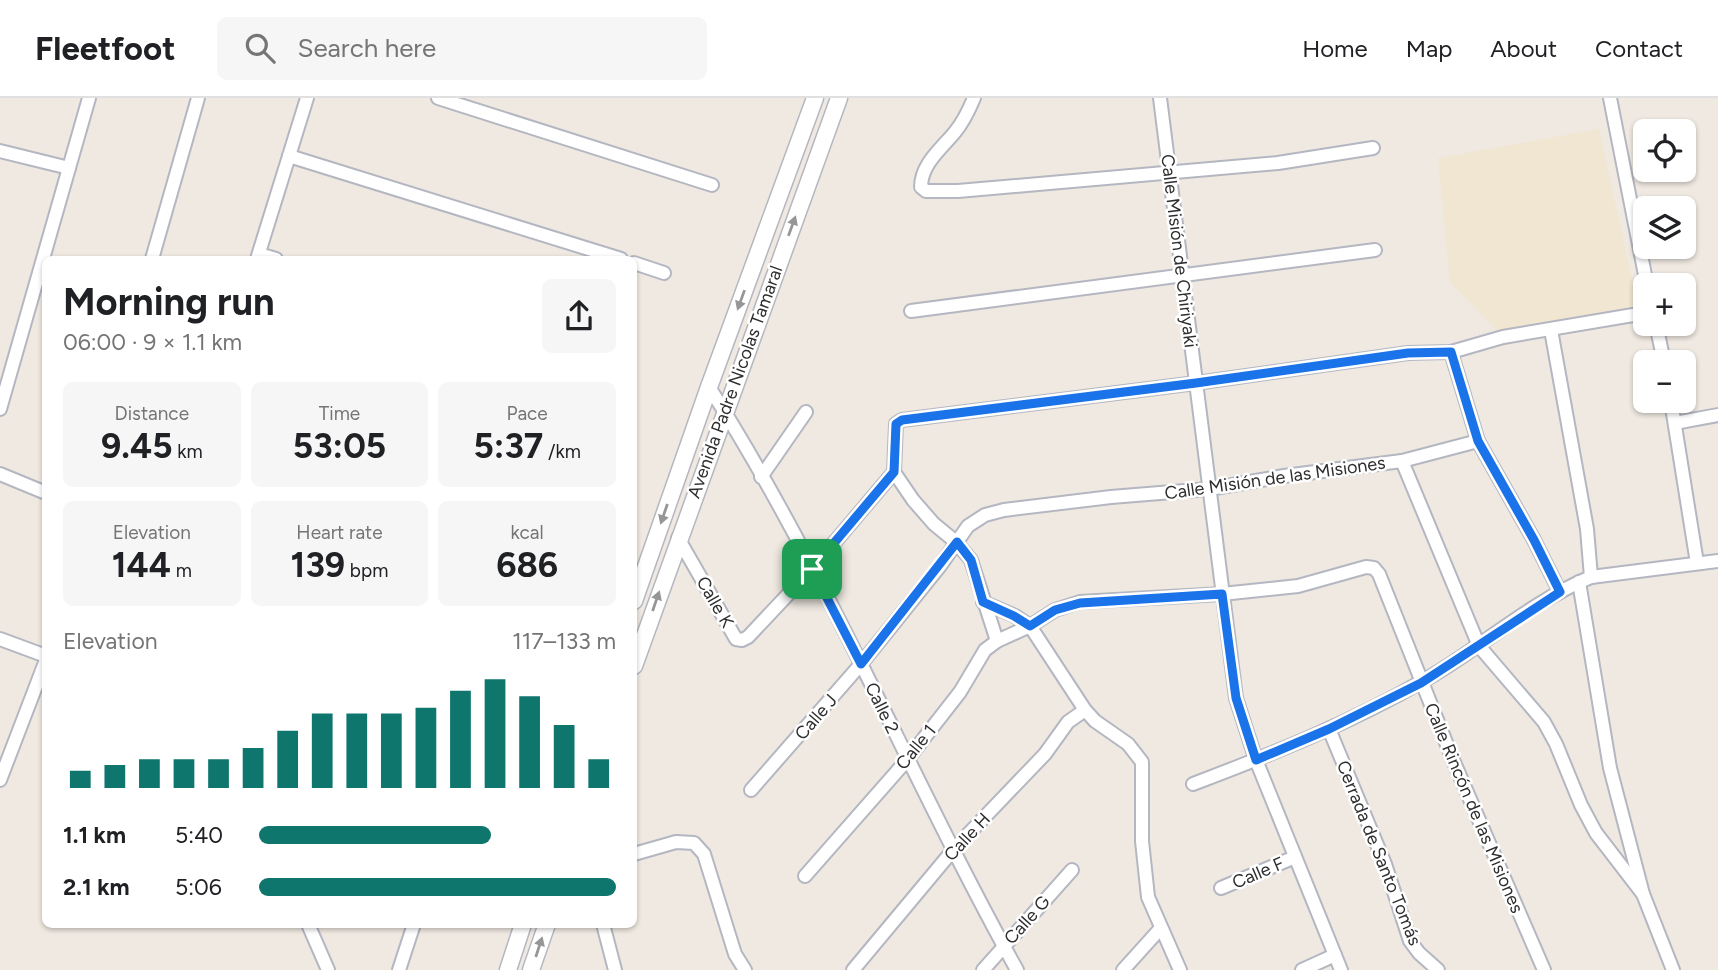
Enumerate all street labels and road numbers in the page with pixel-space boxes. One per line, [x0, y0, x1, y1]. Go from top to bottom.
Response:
street label: Calle Misión de Chiriyaki [1156, 153, 1202, 349]
street label: Avenida Padre Nicolas Tamaral [683, 263, 787, 501]
street label: Calle Misión de las Misiones [1163, 452, 1387, 504]
street label: Calle K [692, 573, 738, 631]
street label: Calle 2 [860, 679, 904, 737]
street label: Calle J [790, 690, 842, 744]
street label: Calle Rincón de las Misiones [1420, 700, 1528, 916]
street label: Calle 1 [891, 720, 941, 774]
street label: Cerrada de Santo Tomás [1332, 757, 1426, 949]
street label: Calle H [939, 808, 995, 866]
street label: Calle F [1229, 852, 1287, 894]
street label: Calle G [999, 891, 1055, 949]

